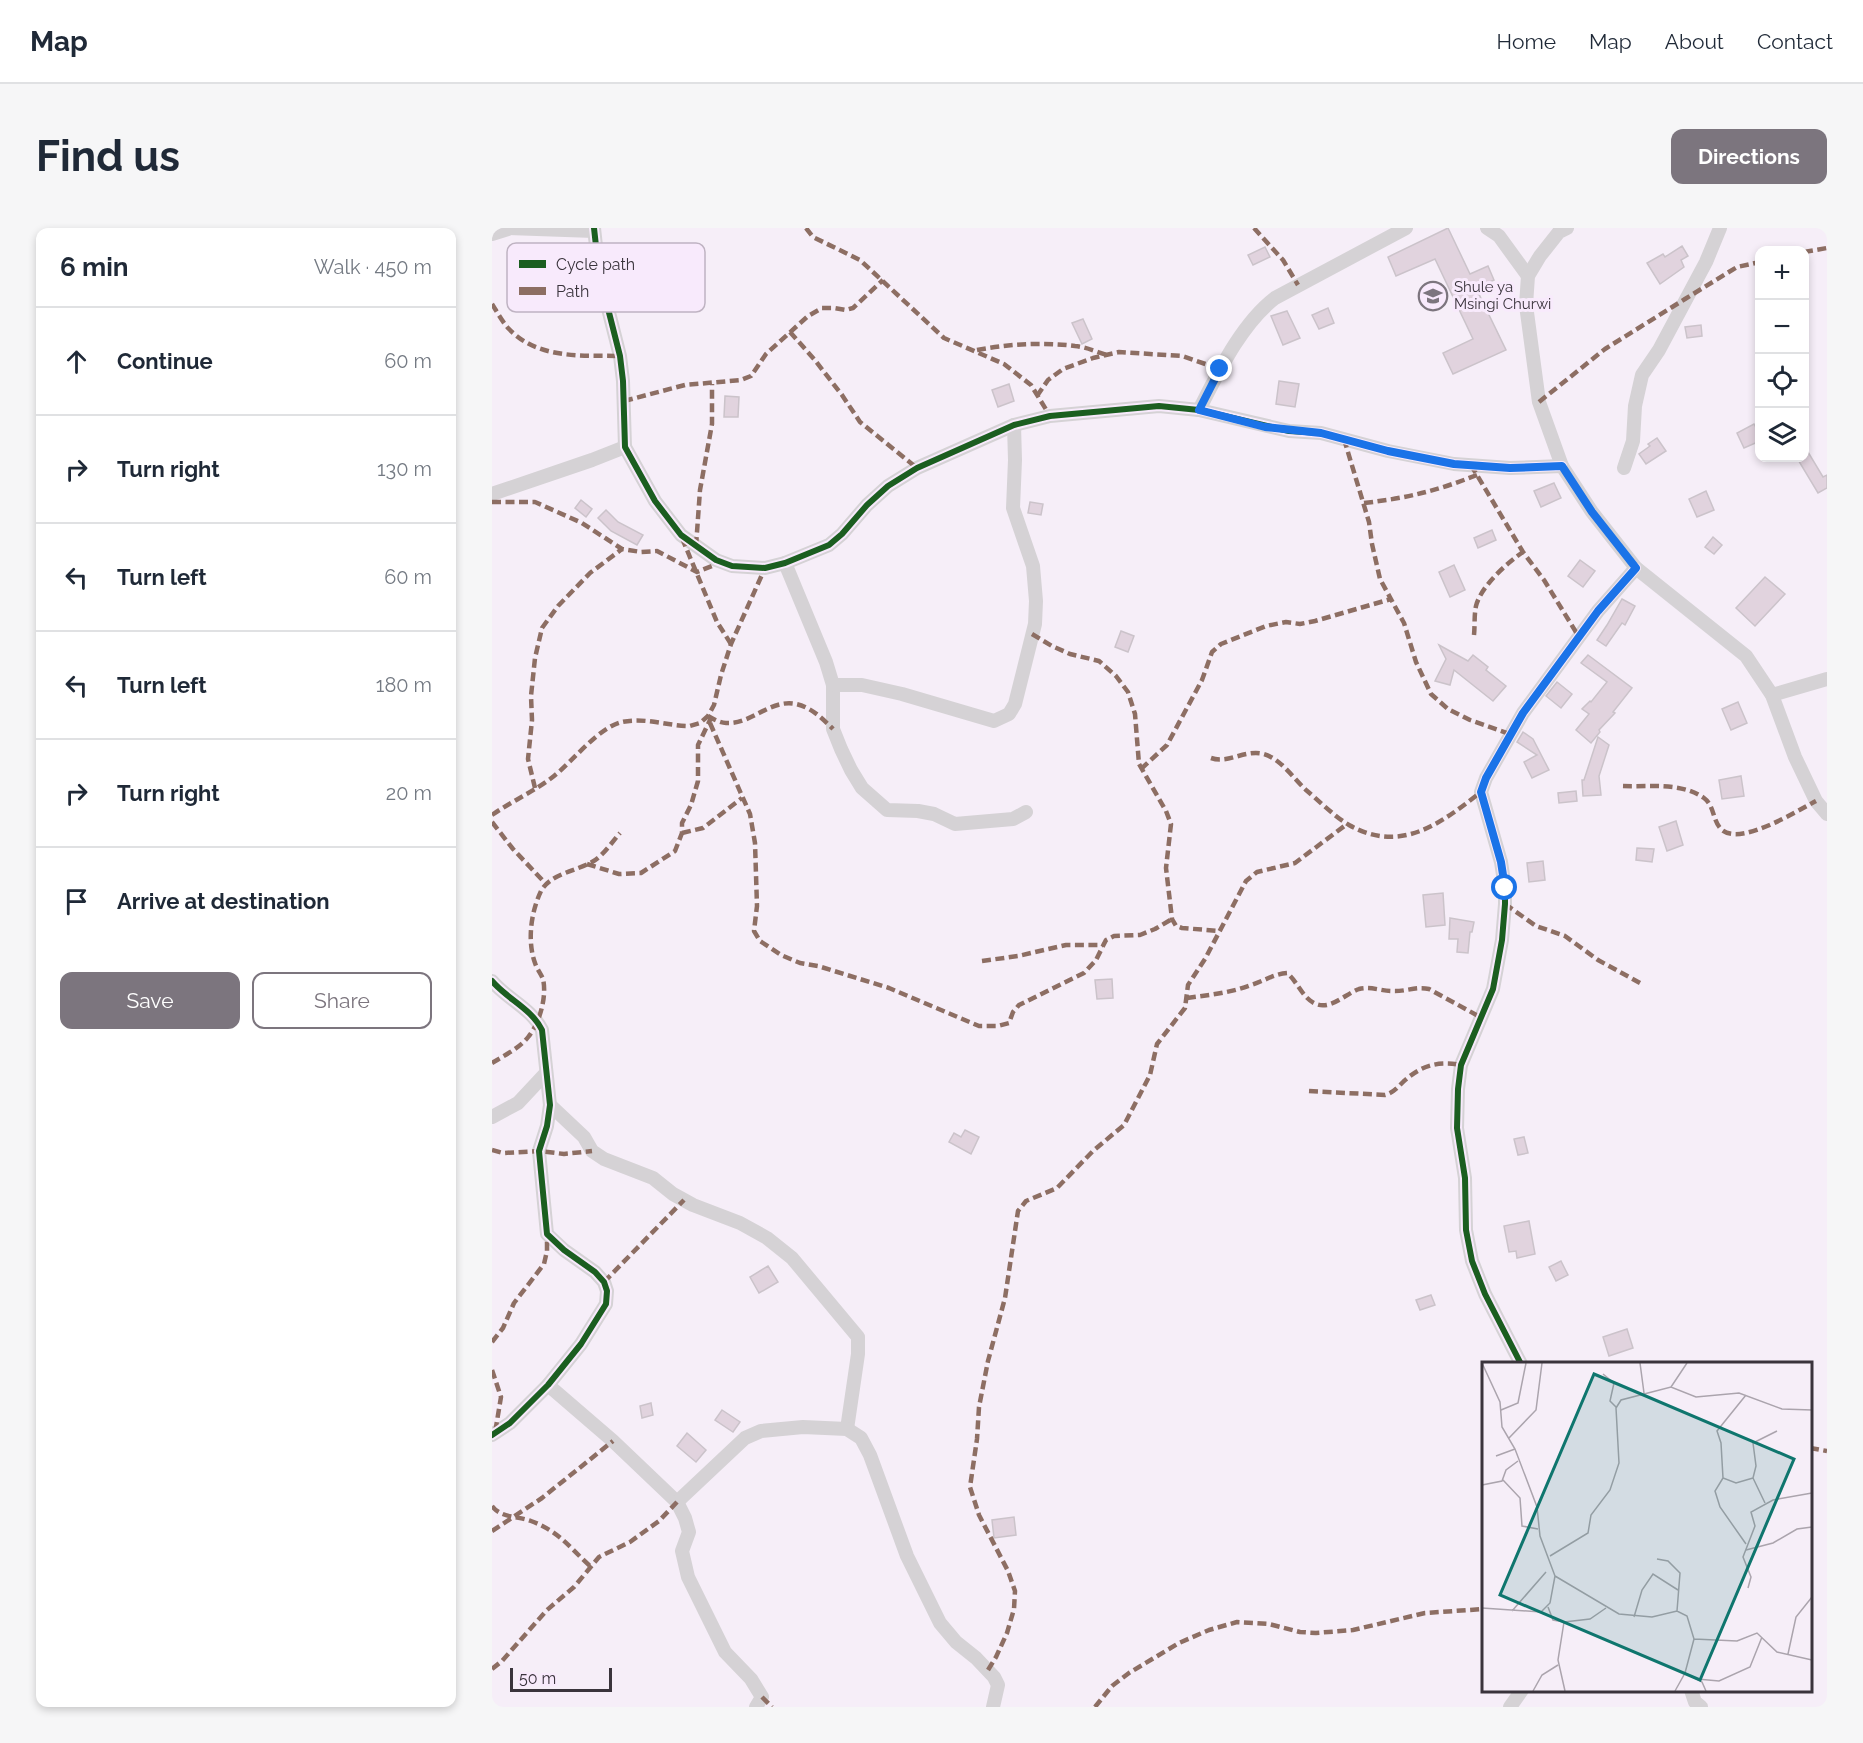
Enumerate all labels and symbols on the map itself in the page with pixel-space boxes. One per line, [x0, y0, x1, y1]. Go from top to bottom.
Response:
legend [507, 243, 705, 312]
text: Cycle path [556, 255, 635, 274]
place label: Shule ya Msingi Churwi [1454, 278, 1551, 313]
school or university icon: Shule ya Msingi Churwi [1417, 280, 1449, 312]
text: Path [556, 282, 589, 301]
route end [1206, 355, 1232, 381]
route start [1491, 874, 1517, 900]
inset map [1482, 1362, 1812, 1692]
scale bar [510, 1665, 612, 1692]

